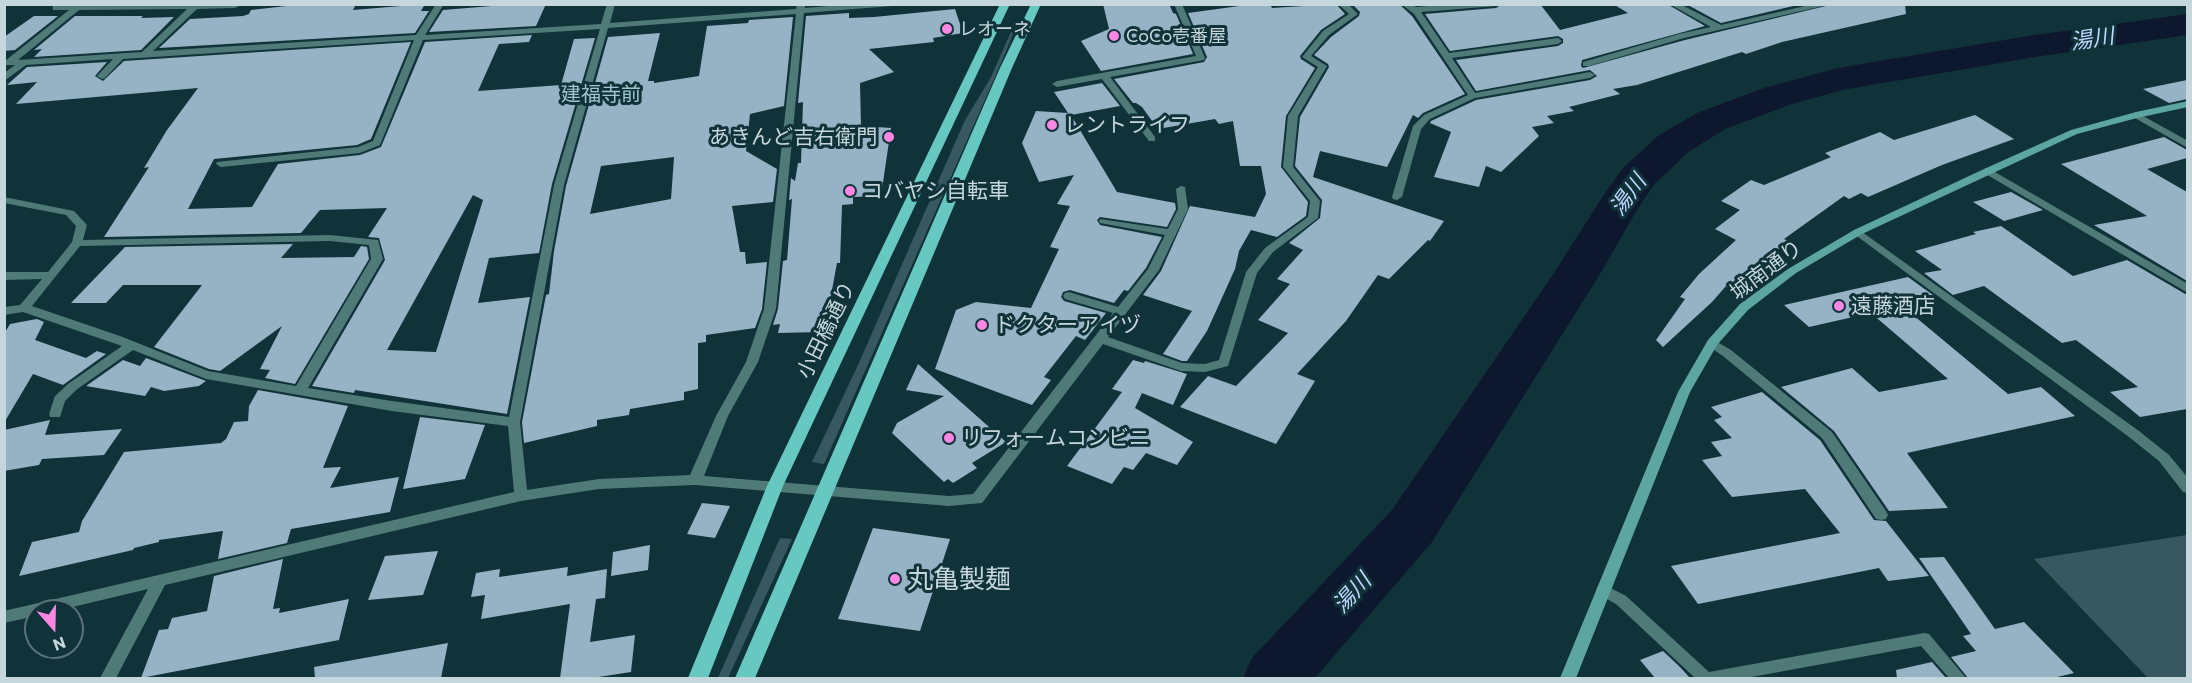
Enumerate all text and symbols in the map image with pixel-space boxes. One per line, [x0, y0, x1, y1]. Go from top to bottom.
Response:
place label: レオーネ [959, 18, 1031, 40]
marker: レオーネ [940, 22, 954, 36]
water label: 湯川 [2068, 23, 2116, 55]
place label: CoCo壱番屋 [1126, 25, 1226, 47]
marker: CoCo壱番屋 [1107, 29, 1121, 43]
district label: 建福寺前 [561, 82, 641, 106]
place label: レントライフ [1064, 112, 1190, 138]
marker: レントライフ [1045, 118, 1059, 132]
place label: あきんど吉右衛門 [709, 124, 877, 150]
marker: あきんど吉右衛門 [882, 130, 896, 144]
water label: 湯川 [1604, 169, 1652, 221]
place label: コバヤシ自転車 [862, 178, 1009, 204]
marker: コバヤシ自転車 [843, 184, 857, 198]
street label: 城南通り [1725, 235, 1807, 305]
street label: 小田橋通り [792, 277, 860, 383]
place label: 遠藤酒店 [1851, 293, 1935, 319]
marker: 遠藤酒店 [1832, 299, 1846, 313]
place label: ドクターアイヅ [994, 312, 1141, 338]
marker: ドクターアイヅ [975, 318, 989, 332]
place label: リフォームコンビニ [961, 425, 1150, 451]
marker: リフォームコンビニ [942, 431, 956, 445]
place label: 丸亀製麺 [907, 563, 1011, 595]
water label: 湯川 [1327, 568, 1377, 618]
marker: 丸亀製麺 [888, 572, 902, 586]
north arrow [24, 599, 84, 659]
text: N [51, 634, 69, 655]

